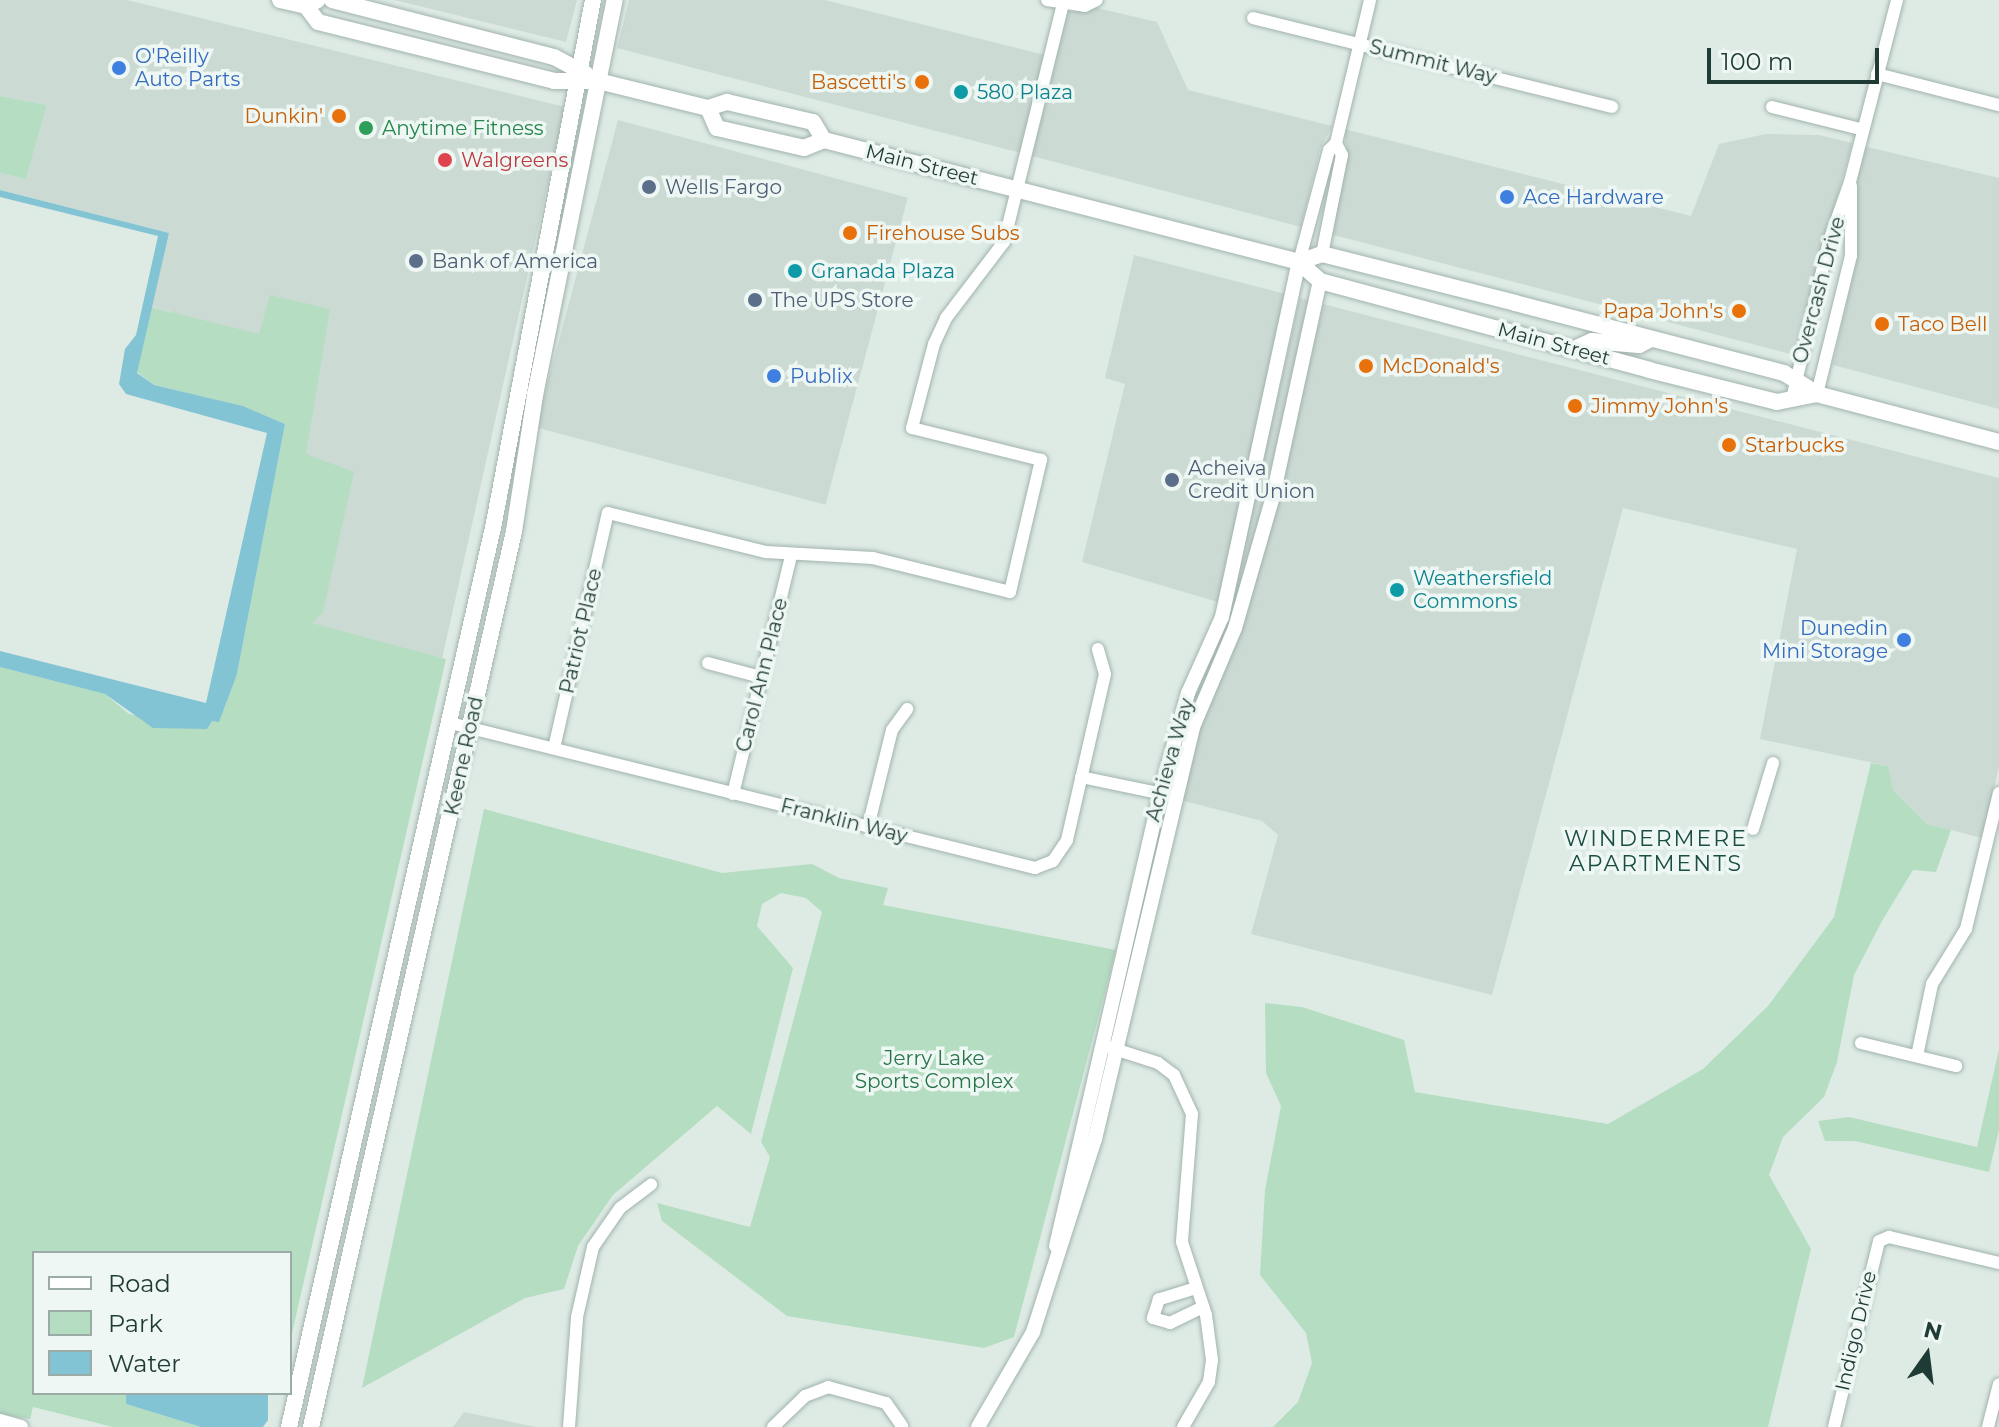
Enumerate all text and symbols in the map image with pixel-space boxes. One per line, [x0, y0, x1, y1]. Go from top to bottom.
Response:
scale bar [1711, 32, 1883, 82]
street label: Summit Way [1367, 35, 1499, 89]
place label: O'Reilly Auto Parts [135, 44, 240, 91]
text: 100 m [1721, 47, 1793, 76]
marker: O'Reilly Auto Parts [110, 59, 128, 77]
place label: Bascetti's [811, 70, 906, 94]
marker: Bascetti's [913, 73, 931, 91]
place label: 580 Plaza [977, 80, 1073, 104]
marker: 580 Plaza [952, 83, 970, 101]
place label: Dunkin' [245, 104, 323, 128]
marker: Dunkin' [330, 107, 348, 125]
place label: Anytime Fitness [382, 116, 544, 140]
marker: Anytime Fitness [357, 119, 375, 137]
street label: Main Street [863, 139, 981, 191]
place label: Walgreens [461, 148, 568, 172]
marker: Walgreens [436, 151, 454, 169]
place label: Wells Fargo [665, 175, 782, 199]
marker: Wells Fargo [640, 178, 658, 196]
place label: Ace Hardware [1523, 185, 1664, 209]
marker: Ace Hardware [1498, 188, 1516, 206]
street label: Overcash Drive [1788, 214, 1850, 366]
place label: Firehouse Subs [866, 221, 1020, 245]
marker: Firehouse Subs [841, 224, 859, 242]
place label: Bank of America [432, 249, 598, 273]
marker: Bank of America [407, 252, 425, 270]
place label: Granada Plaza [811, 259, 955, 283]
marker: Granada Plaza [786, 262, 804, 280]
place label: The UPS Store [771, 288, 913, 312]
marker: The UPS Store [746, 291, 764, 309]
place label: Papa John's [1603, 299, 1723, 323]
marker: Papa John's [1730, 302, 1748, 320]
place label: Taco Bell [1898, 312, 1987, 336]
marker: Taco Bell [1873, 315, 1891, 333]
street label: Main Street [1495, 317, 1613, 371]
place label: McDonald's [1382, 354, 1499, 378]
marker: McDonald's [1357, 357, 1375, 375]
place label: Publix [790, 364, 853, 388]
marker: Publix [765, 367, 783, 385]
place label: Jimmy John's [1591, 394, 1728, 418]
marker: Jimmy John's [1566, 397, 1584, 415]
place label: Starbucks [1745, 433, 1844, 457]
marker: Starbucks [1720, 436, 1738, 454]
place label: Acheiva Credit Union [1188, 456, 1315, 503]
marker: Acheiva Credit Union [1163, 471, 1181, 489]
street label: Patriot Place [555, 566, 607, 696]
place label: Weathersfield Commons [1413, 566, 1552, 613]
marker: Weathersfield Commons [1388, 581, 1406, 599]
street label: Carol Ann Place [731, 595, 793, 755]
place label: Dunedin Mini Storage [1762, 616, 1888, 663]
marker: Dunedin Mini Storage [1895, 631, 1913, 649]
street label: Keene Road [440, 694, 488, 818]
street label: Achieva Way [1141, 696, 1199, 824]
street label: Franklin Way [778, 794, 910, 848]
district label: WINDERMERE APARTMENTS [1564, 825, 1748, 876]
park label: Jerry Lake Sports Complex [855, 1047, 1013, 1094]
legend [32, 1251, 292, 1395]
text: Road [108, 1269, 171, 1298]
street label: Indigo Drive [1831, 1269, 1881, 1393]
text: Park [108, 1309, 163, 1338]
north arrow [1887, 1315, 1967, 1395]
text: N [1921, 1316, 1945, 1346]
text: Water [108, 1349, 181, 1378]

